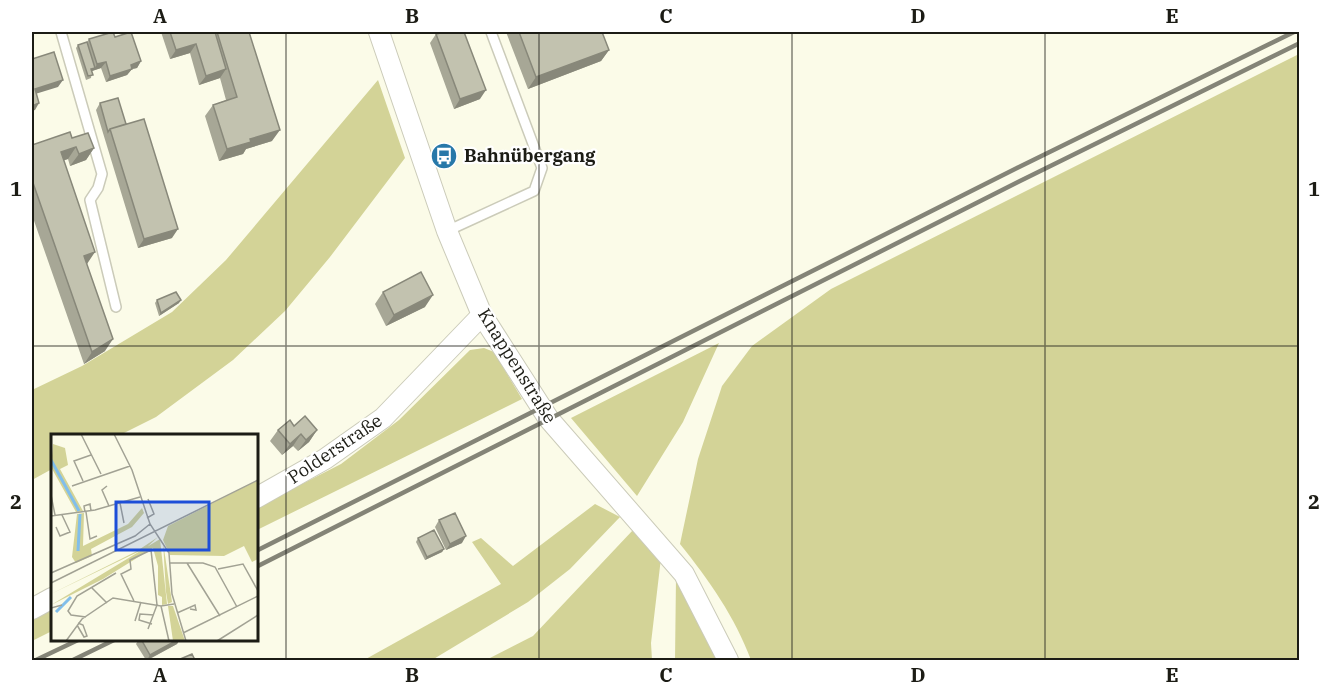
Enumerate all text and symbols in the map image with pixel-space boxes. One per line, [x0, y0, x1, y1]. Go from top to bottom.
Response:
text: A [153, 2, 167, 29]
text: B [405, 2, 419, 29]
text: C [659, 2, 673, 29]
text: D [910, 2, 926, 29]
text: E [1165, 2, 1179, 29]
bus stop icon: Bahnübergang [429, 141, 459, 171]
place label: Bahnübergang [464, 144, 596, 167]
text: 1 [10, 175, 22, 202]
text: 1 [1308, 175, 1320, 202]
street label: Knappenstraße [473, 304, 562, 427]
street label: Polderstraße [283, 409, 386, 489]
inset map [51, 434, 258, 641]
text: 2 [10, 488, 22, 515]
text: 2 [1308, 488, 1320, 515]
text: A [153, 661, 167, 688]
text: B [405, 661, 419, 688]
text: C [659, 661, 673, 688]
text: D [910, 661, 926, 688]
text: E [1165, 661, 1179, 688]

